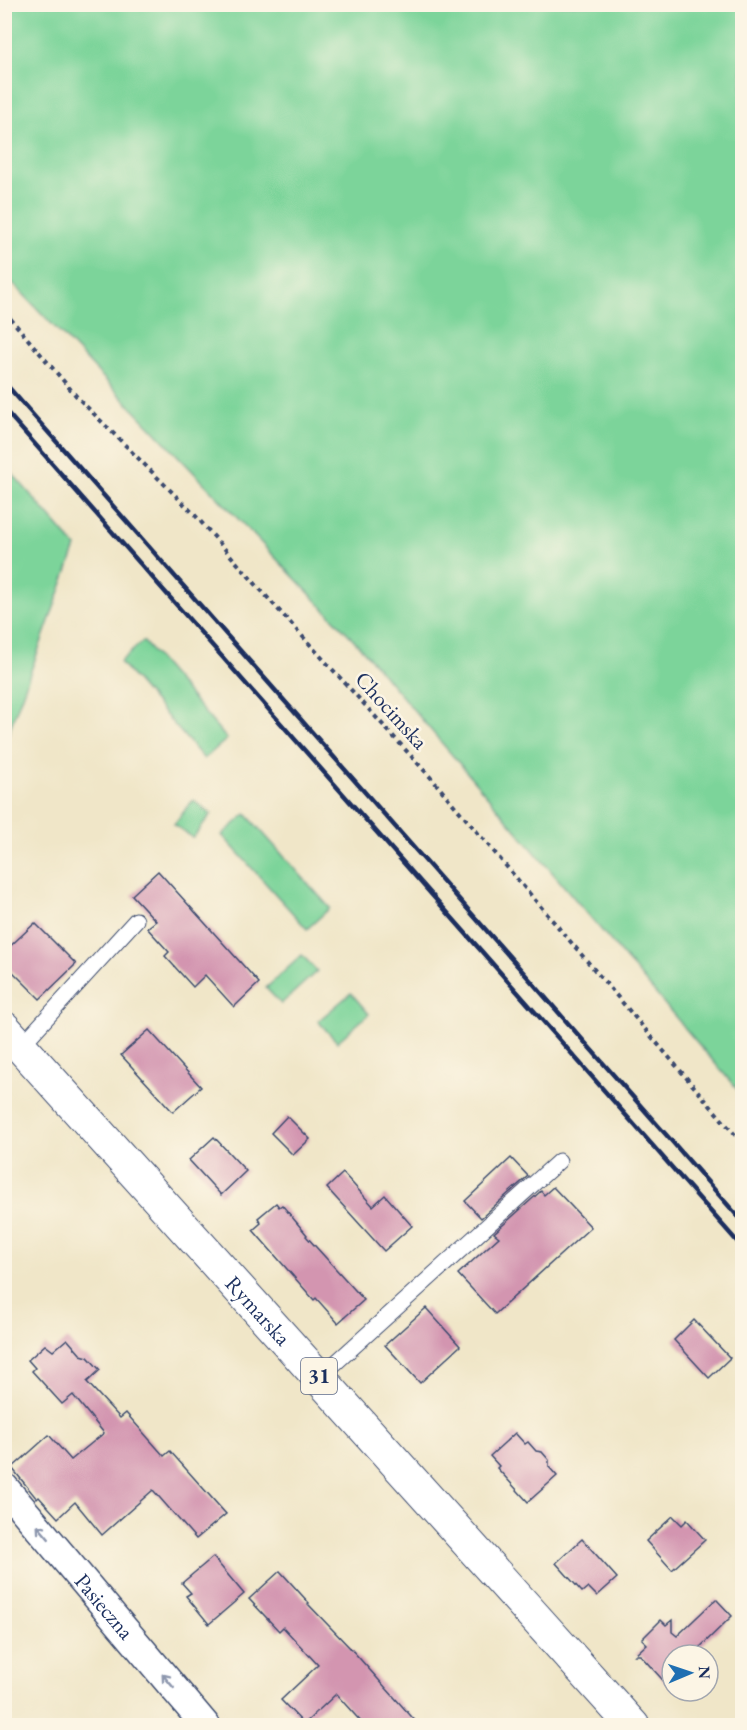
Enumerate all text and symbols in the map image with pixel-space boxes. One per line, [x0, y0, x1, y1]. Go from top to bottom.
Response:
street label: Chocimska [349, 665, 434, 756]
street label: Rymarska [219, 1269, 297, 1352]
road number: 31 [301, 1358, 337, 1394]
one-way arrow [36, 1525, 50, 1540]
street label: Pasieczna [68, 1567, 141, 1646]
north arrow [660, 1643, 720, 1703]
text: N [694, 1666, 715, 1679]
one-way arrow [162, 1673, 175, 1689]

